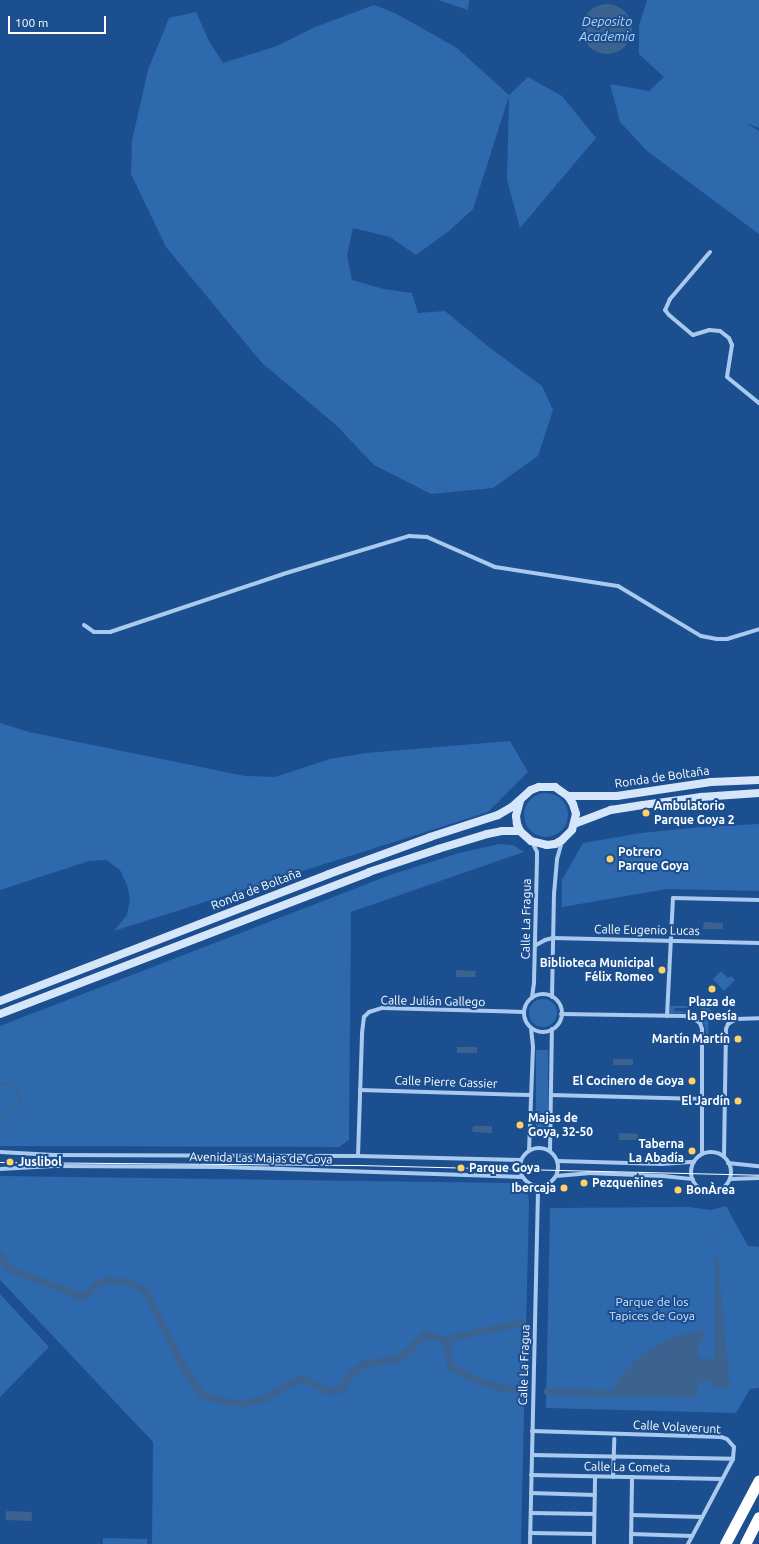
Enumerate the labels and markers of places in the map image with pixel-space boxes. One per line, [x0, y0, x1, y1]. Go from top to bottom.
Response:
place label: Ambulatorio Parque Goya 2 [654, 799, 735, 827]
marker: Ambulatorio Parque Goya 2 [641, 808, 651, 818]
place label: Potrero Parque Goya [618, 845, 689, 873]
marker: Potrero Parque Goya [605, 854, 615, 864]
place label: Biblioteca Municipal Félix Romeo [540, 956, 654, 984]
marker: Biblioteca Municipal Félix Romeo [657, 965, 667, 975]
marker: Plaza de la Poesía [707, 984, 717, 994]
place label: Plaza de la Poesía [687, 995, 737, 1023]
place label: Martín Martín [652, 1032, 730, 1046]
marker: Martín Martín [733, 1034, 743, 1044]
place label: El Cocinero de Goya [572, 1074, 684, 1088]
marker: El Cocinero de Goya [687, 1076, 697, 1086]
place label: El Jardín [681, 1094, 730, 1108]
marker: El Jardín [733, 1096, 743, 1106]
place label: Majas de Goya, 32-50 [528, 1111, 593, 1139]
marker: Majas de Goya, 32-50 [515, 1120, 525, 1130]
place label: Taberna La Abadía [629, 1137, 684, 1165]
marker: Taberna La Abadía [687, 1146, 697, 1156]
place label: Juslibol [18, 1155, 62, 1169]
marker: Juslibol [5, 1157, 15, 1167]
place label: Parque Goya [469, 1161, 540, 1175]
marker: Parque Goya [456, 1163, 466, 1173]
place label: Pezqueñines [592, 1176, 663, 1190]
marker: Pezqueñines [579, 1178, 589, 1188]
place label: Ibercaja [511, 1181, 556, 1195]
marker: Ibercaja [559, 1183, 569, 1193]
place label: BonÀrea [686, 1183, 735, 1197]
marker: BonÀrea [673, 1185, 683, 1195]

